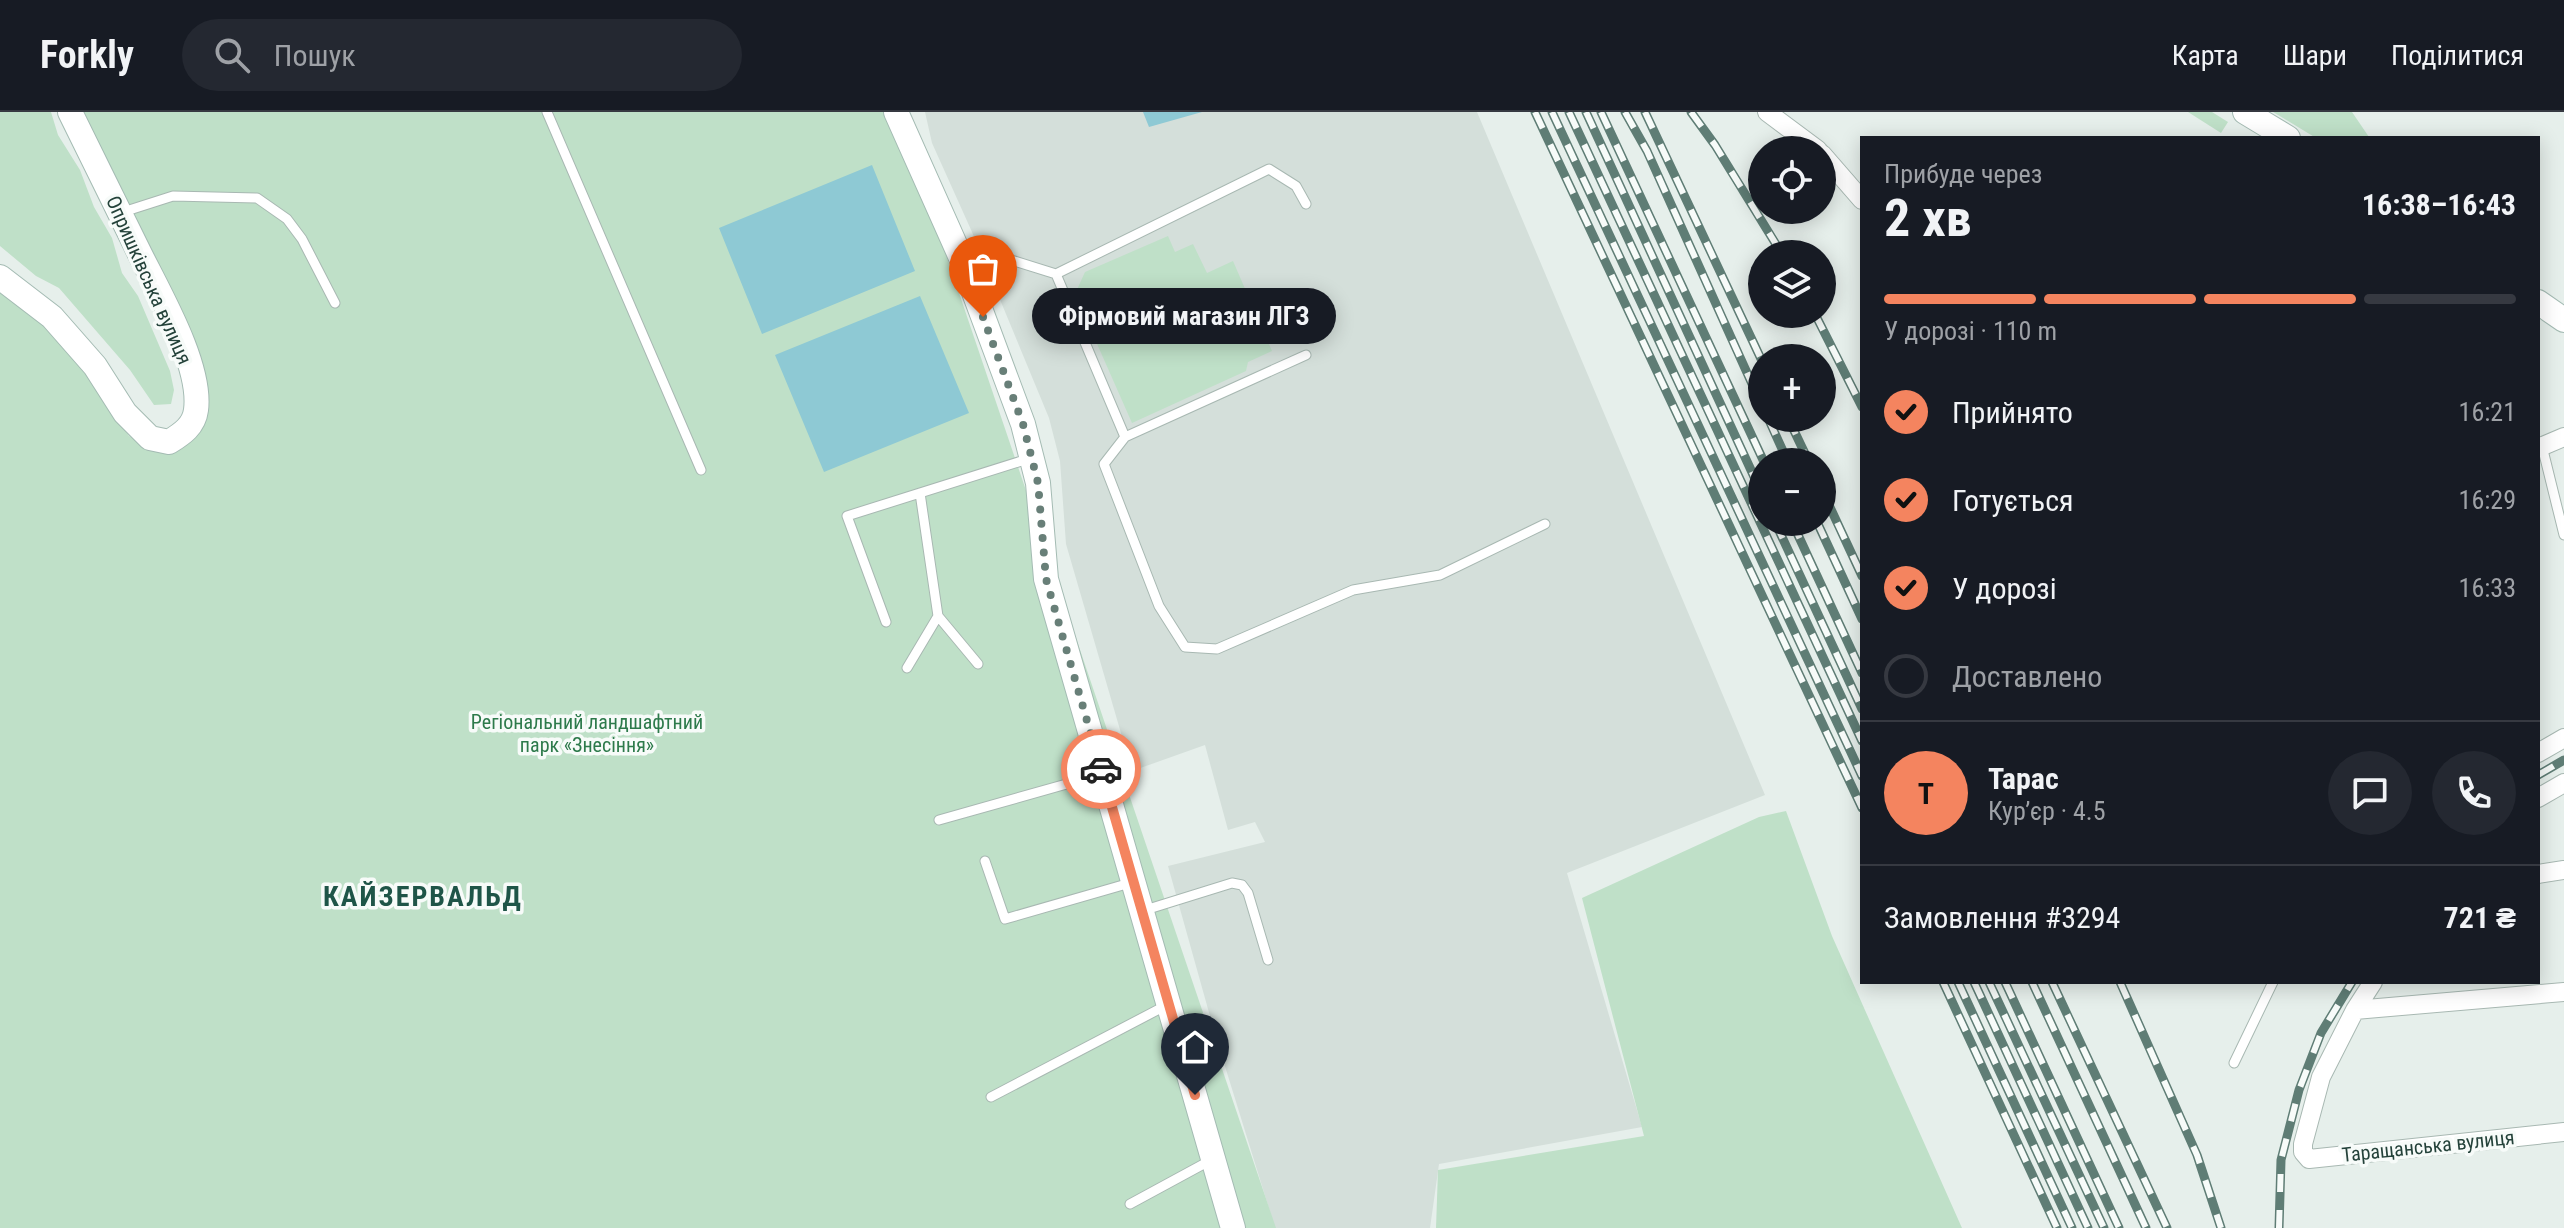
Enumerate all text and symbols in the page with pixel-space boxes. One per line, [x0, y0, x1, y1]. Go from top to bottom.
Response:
search box [182, 19, 742, 91]
text: Forkly [40, 33, 134, 77]
icon: search [210, 33, 254, 77]
text: Пошук [274, 38, 356, 73]
text: Карта [2172, 39, 2239, 72]
text: Шари [2283, 39, 2347, 72]
text: Поділитися [2391, 39, 2524, 72]
map controls [1748, 136, 1836, 536]
button: locate [1748, 136, 1836, 224]
text: Прибуде через [1884, 159, 2042, 189]
text: 16:38–16:43 [2362, 187, 2516, 222]
text: 2 хв [1884, 188, 1972, 249]
street label: Опришківська вулиця [101, 192, 197, 368]
pin [949, 235, 1017, 317]
button: layers [1748, 240, 1836, 328]
icon: bag [961, 247, 1005, 291]
callout: Фірмовий магазин ЛГЗ [1031, 289, 1335, 345]
text: Фірмовий магазин ЛГЗ [1058, 301, 1310, 331]
text: У дорозі · 110 m [1884, 316, 2057, 346]
button: + [1748, 344, 1836, 432]
icon: check [1884, 390, 1928, 434]
text: Прийнято [1952, 395, 2073, 430]
text: 16:21 [2459, 397, 2516, 427]
button: − [1748, 448, 1836, 536]
icon: check [1884, 478, 1928, 522]
text: Готується [1952, 483, 2073, 518]
text: 16:29 [2459, 485, 2516, 515]
icon: check [1884, 566, 1928, 610]
text: У дорозі [1952, 571, 2057, 606]
text: 16:33 [2459, 573, 2516, 603]
text: Доставлено [1952, 659, 2102, 694]
park label: Регіональний ландшафтний парк «Знесіння» [471, 710, 703, 757]
courier [1061, 729, 1141, 809]
icon: car [1079, 747, 1123, 791]
button: chat [2328, 751, 2412, 835]
button: phone [2432, 751, 2516, 835]
text: Тарас [1988, 761, 2059, 796]
text: Т [1918, 776, 1934, 811]
text: Кур’єр · 4.5 [1988, 796, 2106, 826]
district label: КАЙЗЕРВАЛЬД [323, 880, 523, 913]
text: Замовлення #3294 [1884, 900, 2120, 935]
text: 721 ₴ [2444, 900, 2516, 935]
pin [1161, 1013, 1229, 1095]
icon: home [1173, 1025, 1217, 1069]
street label: Таращанська вулиця [2340, 1125, 2516, 1167]

